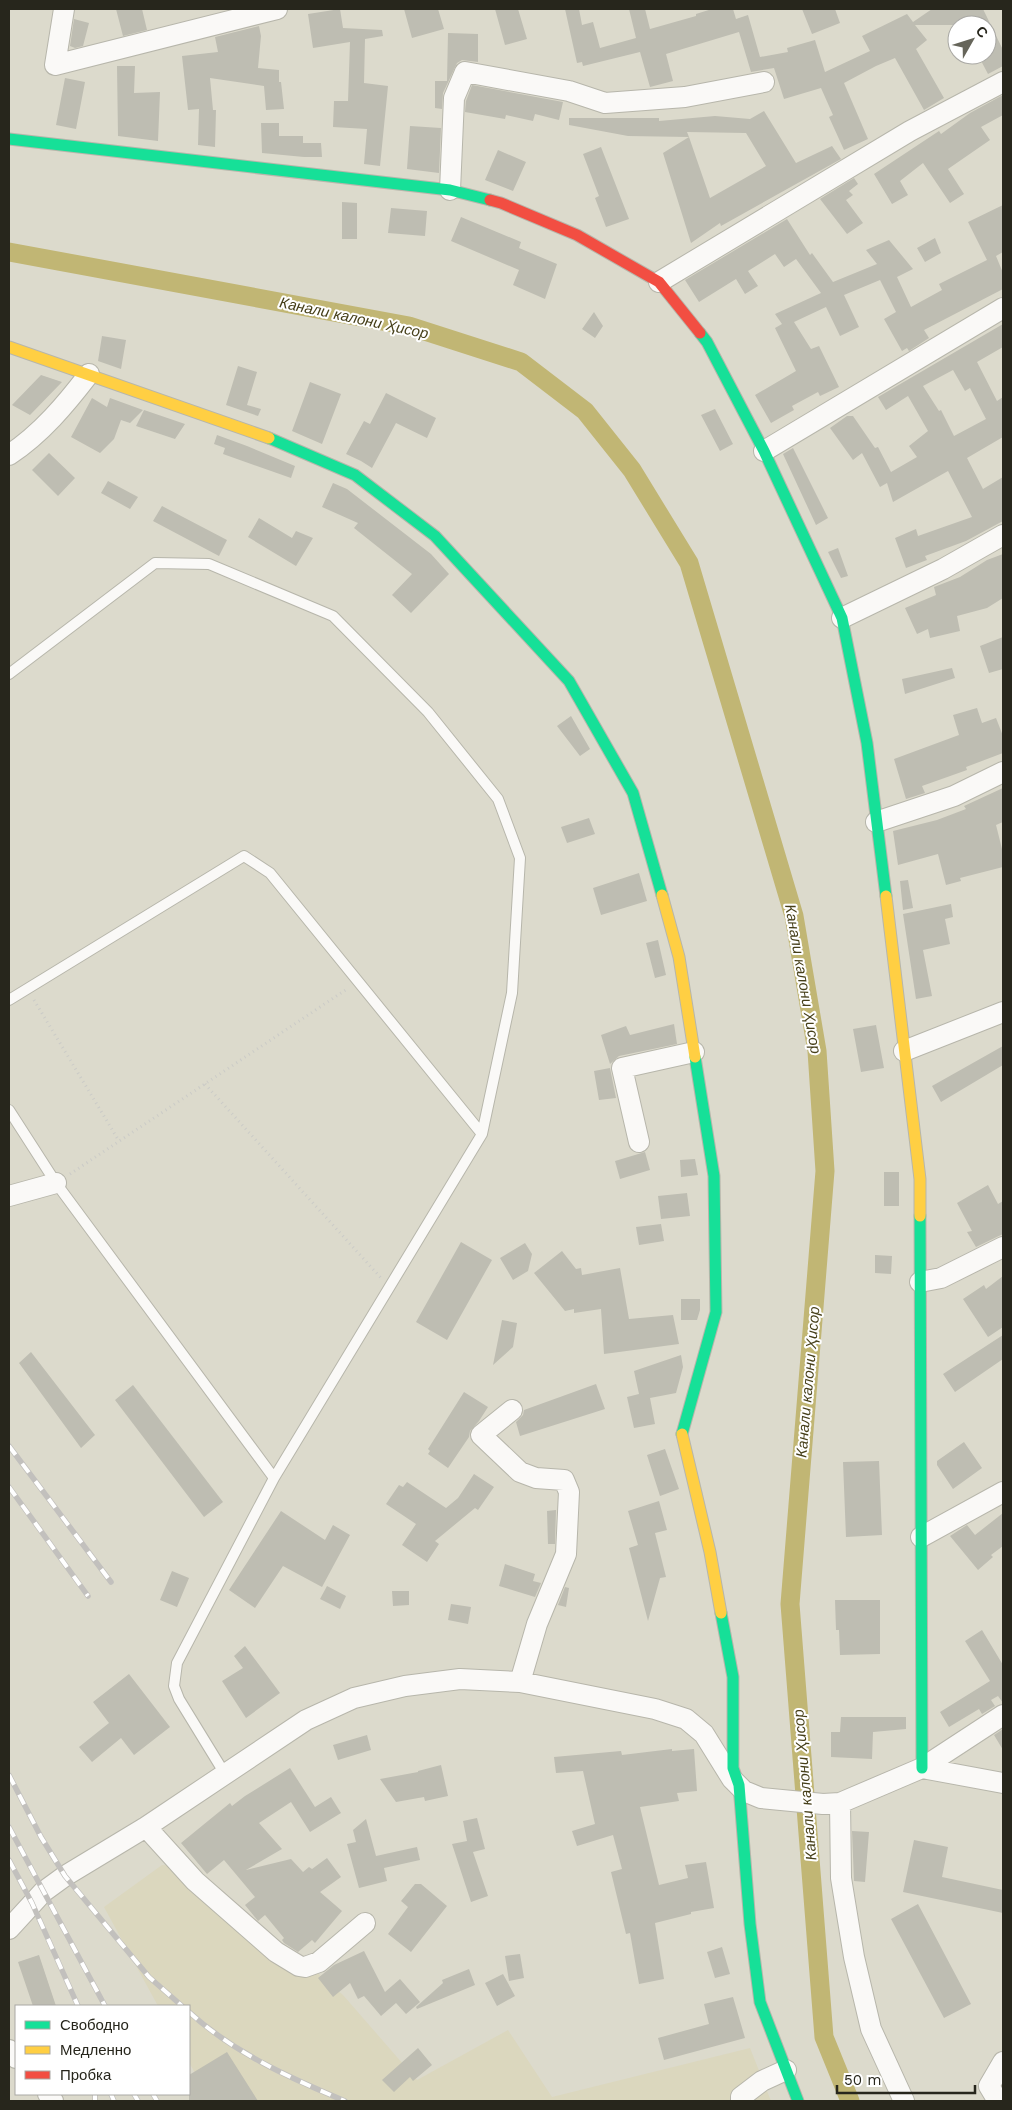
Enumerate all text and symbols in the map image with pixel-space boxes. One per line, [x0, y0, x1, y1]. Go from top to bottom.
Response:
north arrow [947, 15, 997, 65]
text: С [973, 23, 992, 41]
water label: Канали калони Ҳисор [278, 293, 430, 343]
water label: Канали калони Ҳисор [781, 903, 825, 1055]
water label: Канали калони Ҳисор [792, 1306, 824, 1458]
water label: Канали калони Ҳисор [789, 1709, 821, 1861]
legend [15, 2005, 190, 2095]
text: Свободно [60, 2016, 129, 2034]
text: Медленно [60, 2041, 131, 2059]
scale bar [837, 2062, 974, 2094]
text: Пробка [60, 2066, 112, 2084]
text: 50 m [844, 2071, 881, 2089]

